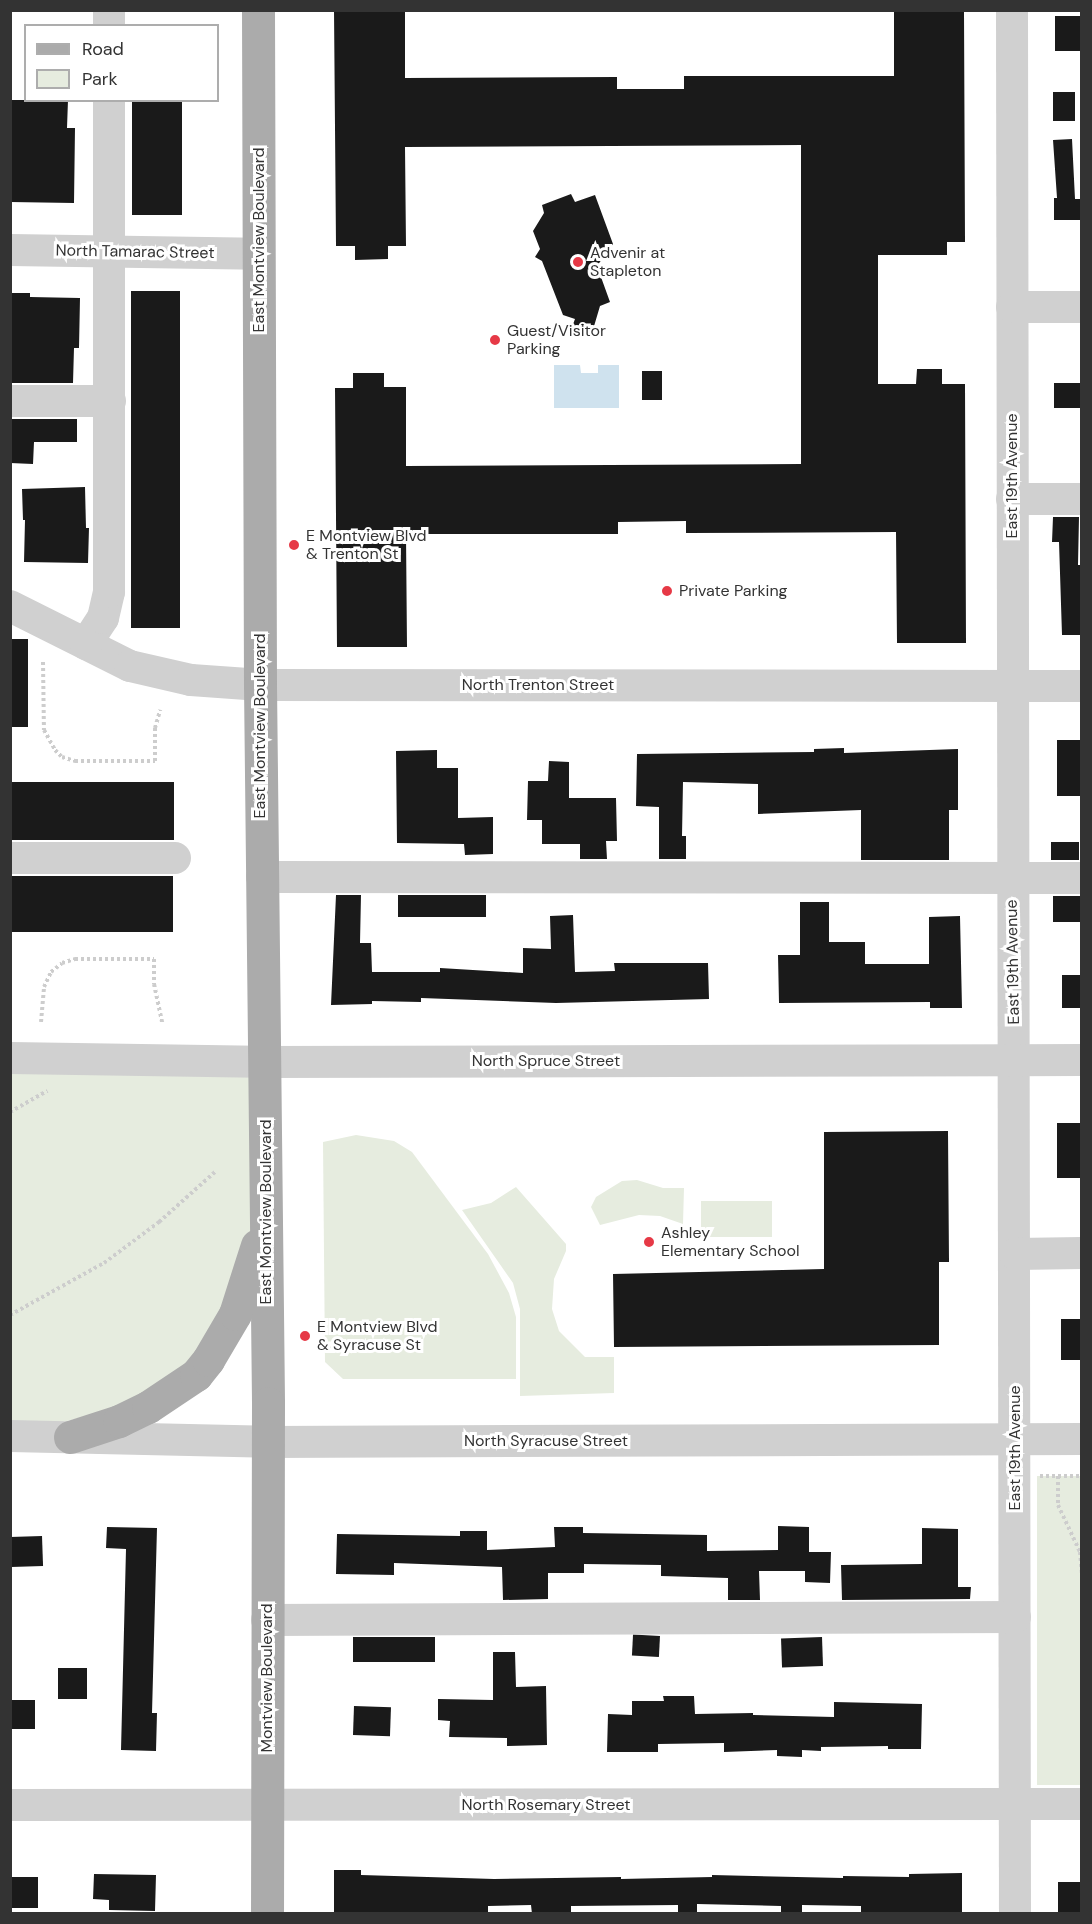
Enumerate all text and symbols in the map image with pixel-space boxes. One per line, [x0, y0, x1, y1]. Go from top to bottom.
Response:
legend [24, 24, 219, 102]
text: Road [82, 37, 124, 61]
text: Park [82, 67, 118, 91]
street label: East Montview Boulevard [249, 148, 269, 332]
street label: North Tamarac Street [55, 241, 215, 263]
place label: Advenir at Stapleton [590, 243, 665, 281]
marker: Advenir at Stapleton [571, 255, 585, 269]
place label: Guest/Visitor Parking [507, 321, 606, 359]
marker: Guest/Visitor Parking [488, 333, 502, 347]
street label: East 19th Avenue [1002, 413, 1022, 539]
place label: E Montview Blvd & Trenton St [306, 526, 426, 564]
marker: E Montview Blvd & Trenton St [287, 538, 301, 552]
place label: Private Parking [679, 581, 787, 601]
marker: Private Parking [660, 584, 674, 598]
street label: East Montview Boulevard [250, 634, 270, 818]
street label: North Trenton Street [462, 675, 614, 695]
street label: East 19th Avenue [1002, 899, 1024, 1025]
street label: North Spruce Street [472, 1051, 620, 1071]
street label: East Montview Boulevard [256, 1120, 276, 1304]
place label: Ashley Elementary School [661, 1223, 799, 1261]
marker: Ashley Elementary School [642, 1235, 656, 1249]
place label: E Montview Blvd & Syracuse St [317, 1317, 437, 1355]
marker: E Montview Blvd & Syracuse St [298, 1329, 312, 1343]
street label: East 19th Avenue [1005, 1385, 1025, 1511]
street label: North Syracuse Street [464, 1431, 628, 1451]
street label: Montview Boulevard [257, 1604, 277, 1752]
street label: North Rosemary Street [461, 1795, 631, 1815]

